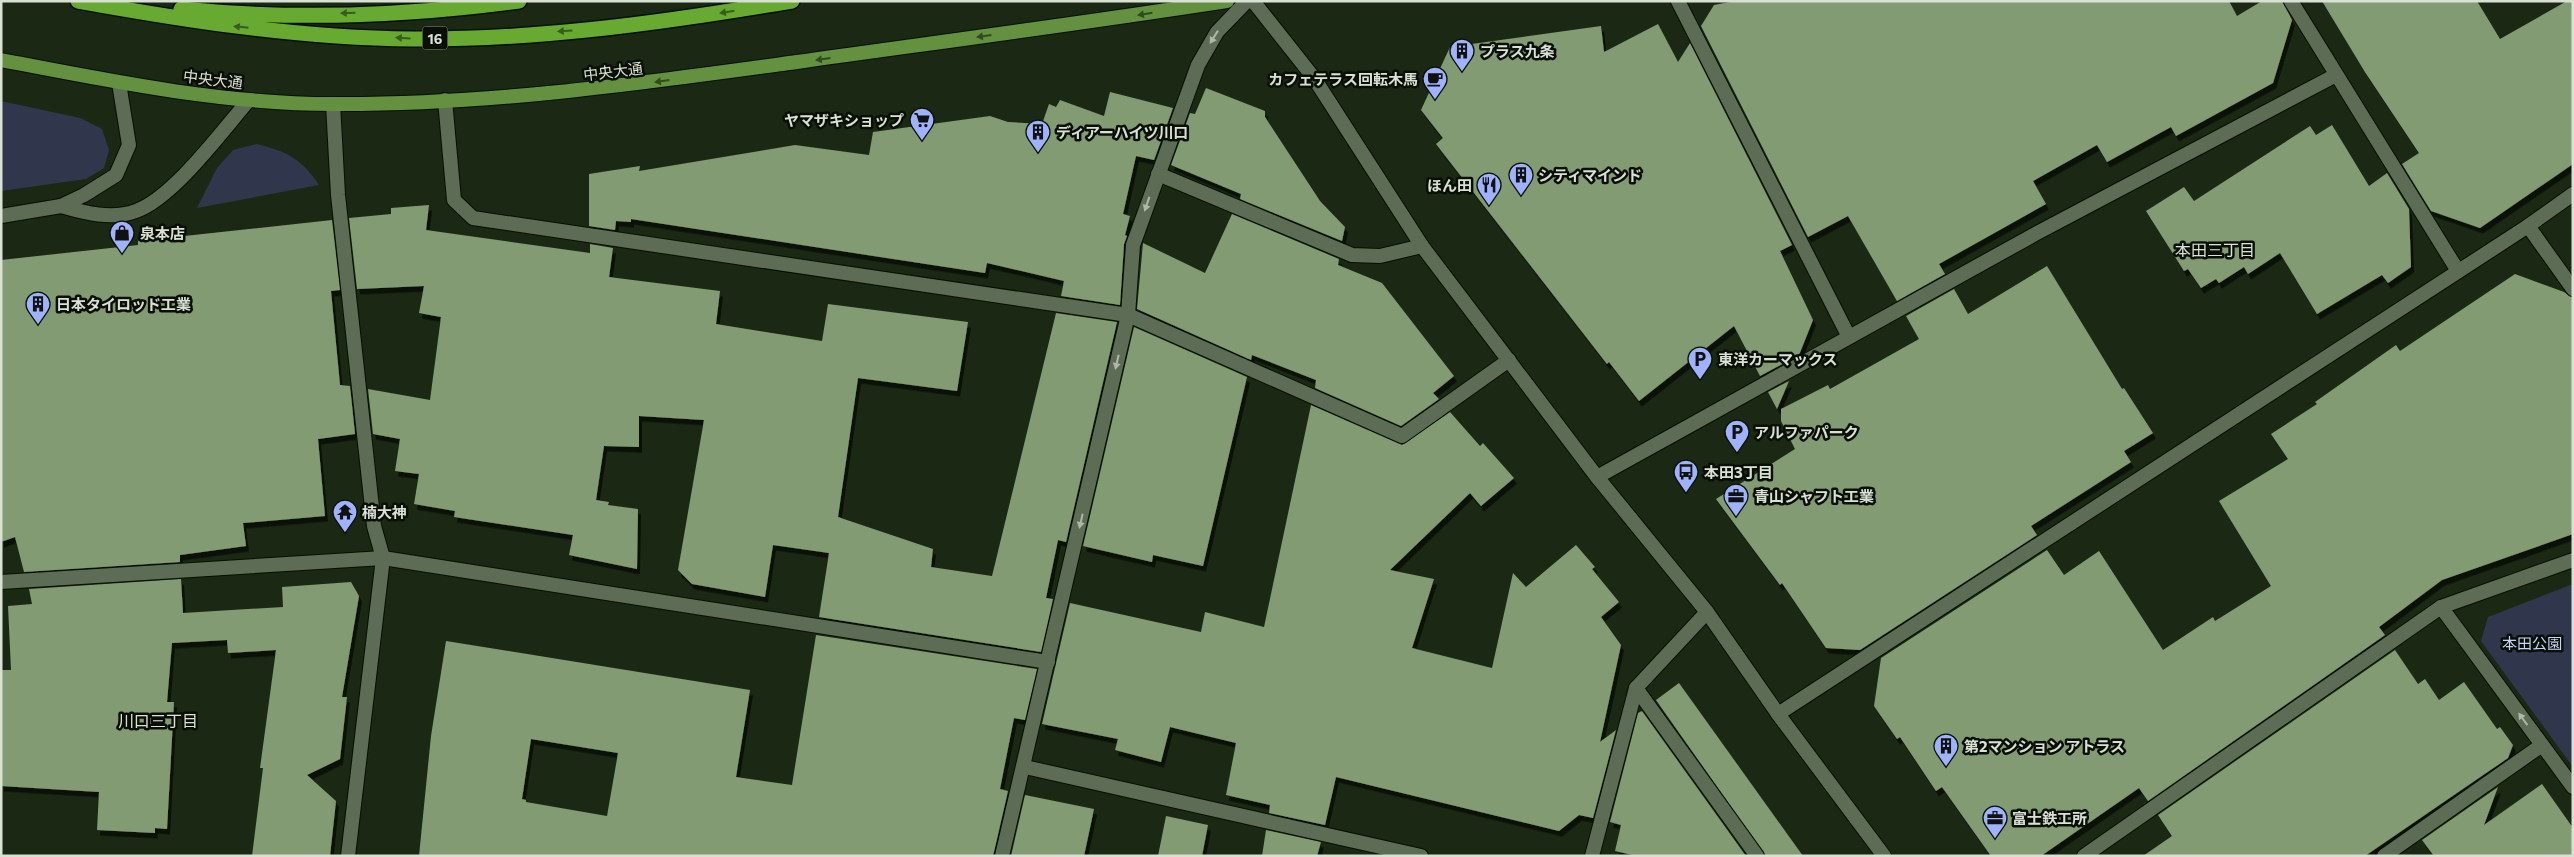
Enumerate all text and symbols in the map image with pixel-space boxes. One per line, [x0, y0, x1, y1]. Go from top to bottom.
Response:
one-way arrow [718, 8, 734, 16]
one-way arrow [340, 9, 356, 17]
one-way arrow [1136, 10, 1152, 18]
one-way arrow [233, 23, 249, 31]
road number: 16 [422, 26, 448, 49]
one-way arrow [557, 27, 573, 35]
one-way arrow [1210, 31, 1219, 44]
one-way arrow [975, 33, 991, 41]
one-way arrow [395, 34, 411, 42]
building icon: プラス九条 [1449, 38, 1475, 72]
place label: プラス九条 [1480, 42, 1555, 60]
one-way arrow [814, 55, 830, 63]
street label: 中央大通 [582, 58, 644, 84]
street label: 中央大通 [182, 66, 244, 92]
cafe icon: カフェテラス回転木馬 [1422, 66, 1448, 100]
place label: カフェテラス回転木馬 [1268, 70, 1418, 88]
one-way arrow [653, 77, 669, 85]
supermarket icon: ヤマザキショップ [909, 107, 935, 141]
place label: ヤマザキショップ [784, 111, 904, 129]
building icon: ディアーハイツ川口 [1025, 119, 1051, 153]
place label: ディアーハイツ川口 [1056, 123, 1188, 141]
building icon: シティマインド [1508, 162, 1534, 196]
place label: シティマインド [1538, 166, 1642, 184]
restaurant icon: ほん田 [1476, 172, 1502, 206]
place label: ほん田 [1427, 176, 1472, 194]
one-way arrow [1143, 196, 1150, 211]
shop icon: 泉本店 [109, 220, 135, 254]
place label: 泉本店 [140, 224, 185, 242]
district label: 本田三丁目 [2175, 240, 2255, 259]
building icon: 日本タイロッド工業 [25, 291, 51, 325]
place label: 日本タイロッド工業 [56, 295, 191, 313]
parking icon: 東洋カーマックス [1687, 346, 1713, 380]
place label: 東洋カーマックス [1718, 350, 1838, 368]
one-way arrow [1113, 355, 1121, 370]
parking icon: アルファパーク [1724, 419, 1750, 453]
place label: アルファパーク [1754, 423, 1859, 441]
bus stop icon: 本田3丁目 [1673, 459, 1699, 493]
place label: 本田3丁目 [1704, 463, 1773, 481]
office icon: 青山シャフト工業 [1723, 483, 1749, 517]
place label: 青山シャフト工業 [1754, 487, 1874, 505]
temple icon: 楠大神 [332, 499, 358, 533]
place label: 楠大神 [362, 503, 407, 521]
one-way arrow [1077, 513, 1085, 528]
park label: 本田公園 [2502, 634, 2562, 652]
district label: 川口三丁目 [118, 711, 198, 730]
one-way arrow [2519, 713, 2529, 726]
building icon: 第2マンション アトラス [1933, 733, 1959, 767]
place label: 第2マンション アトラス [1964, 737, 2125, 755]
office icon: 富士鉄工所 [1982, 805, 2008, 839]
place label: 富士鉄工所 [2012, 809, 2087, 827]

